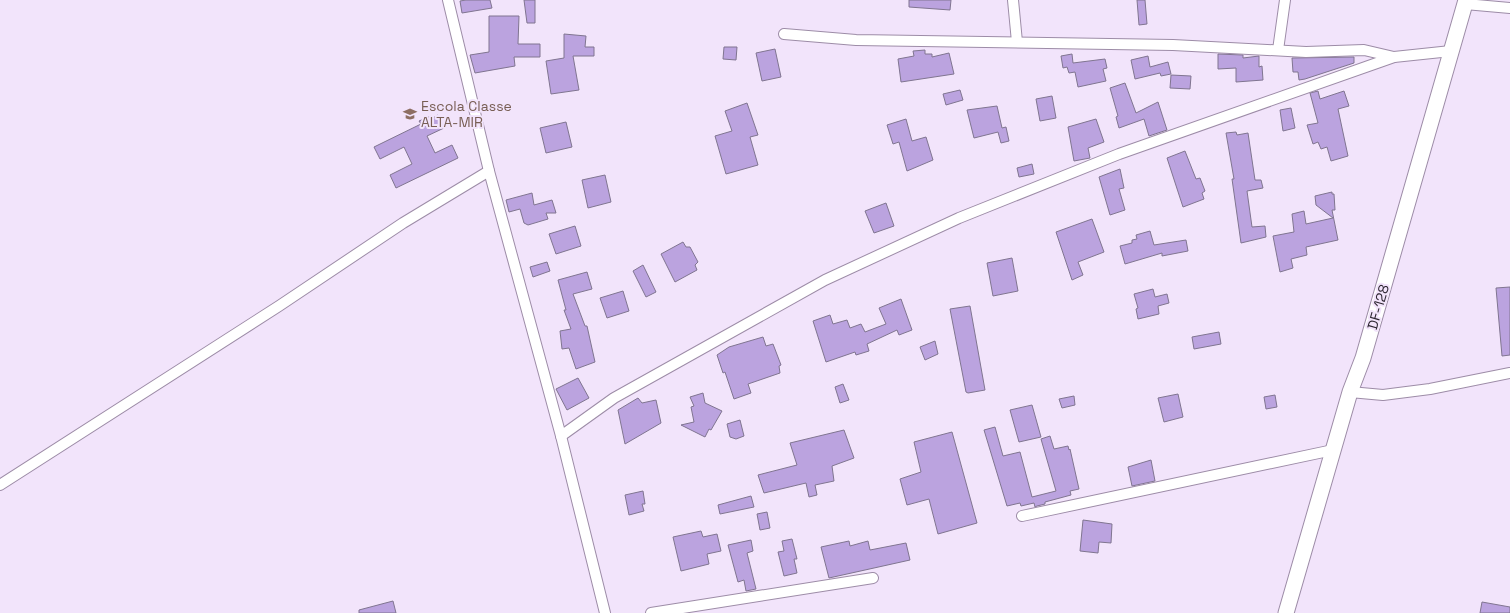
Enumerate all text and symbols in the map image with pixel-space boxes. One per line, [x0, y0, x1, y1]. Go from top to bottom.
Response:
place label: Escola Classe ALTA-MIR [421, 97, 512, 131]
school or university icon: Escola Classe ALTA-MIR [402, 106, 418, 122]
street label: DF-128 [1363, 282, 1393, 332]

